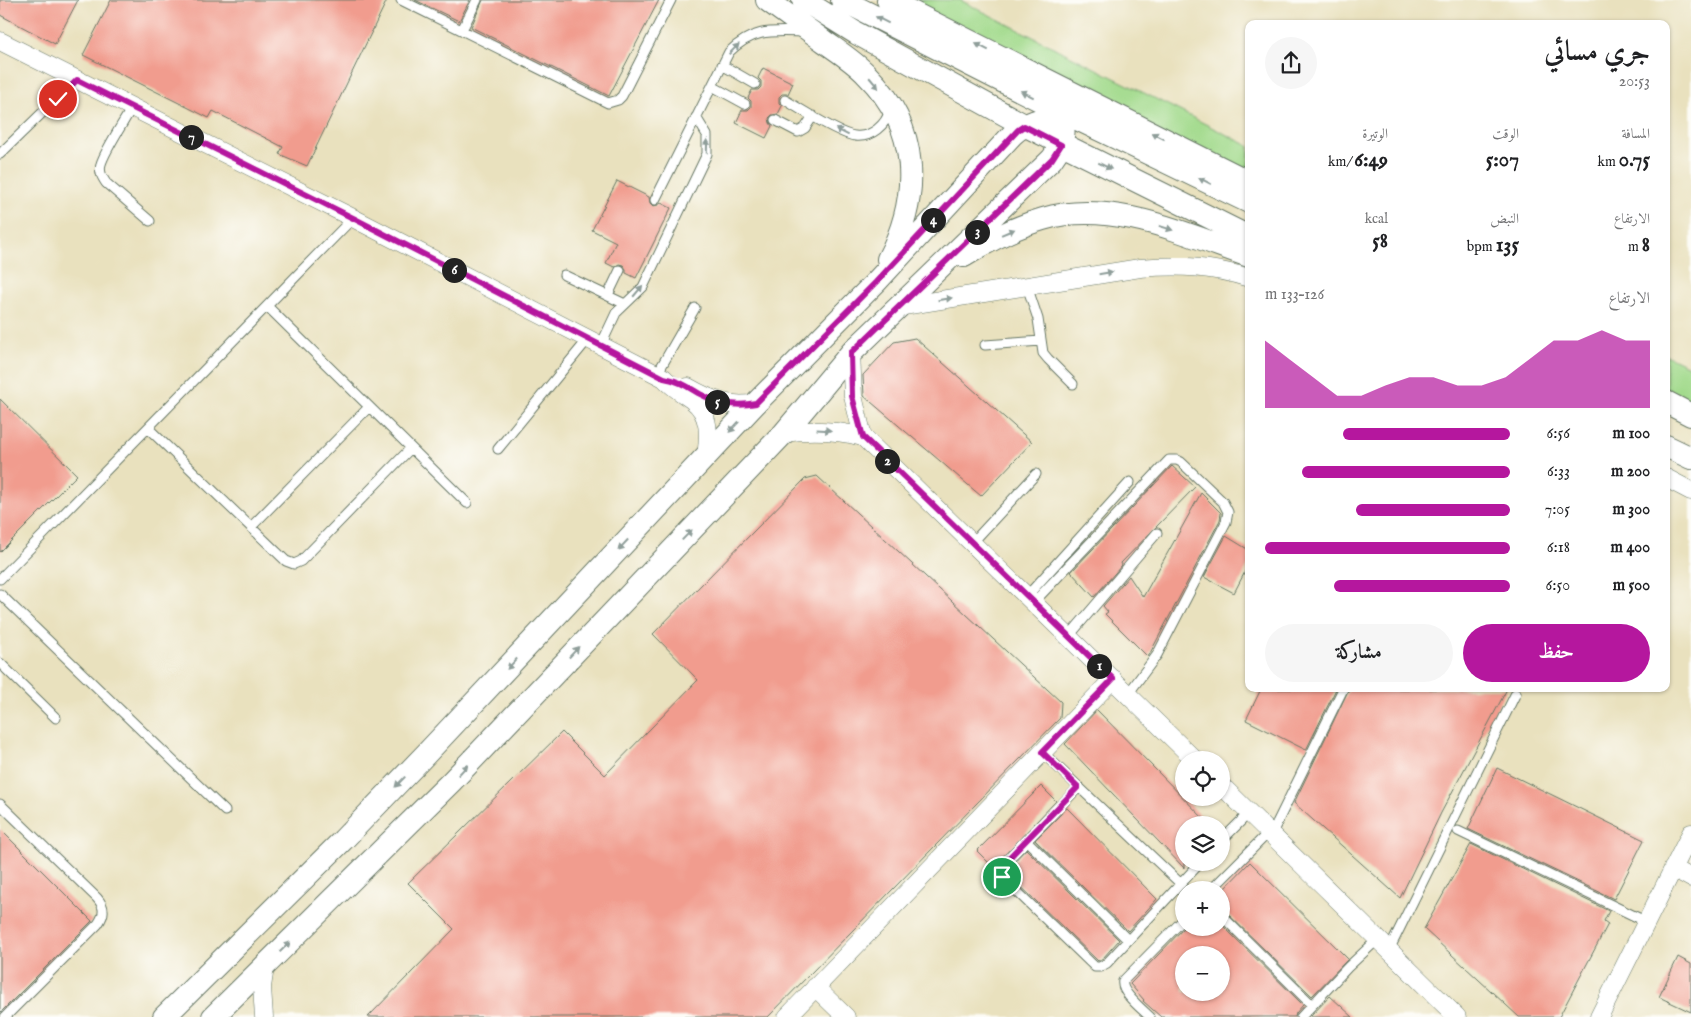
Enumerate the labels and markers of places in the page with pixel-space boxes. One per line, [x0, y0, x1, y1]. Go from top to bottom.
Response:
pin [37, 78, 79, 120]
pin: 7 [178, 124, 204, 150]
pin: 4 [920, 208, 946, 232]
pin: 3 [964, 220, 990, 244]
pin: 6 [442, 258, 466, 282]
pin: 5 [704, 390, 730, 414]
pin: 2 [874, 448, 900, 474]
pin: 1 [1086, 654, 1112, 678]
pin [981, 856, 1023, 898]

